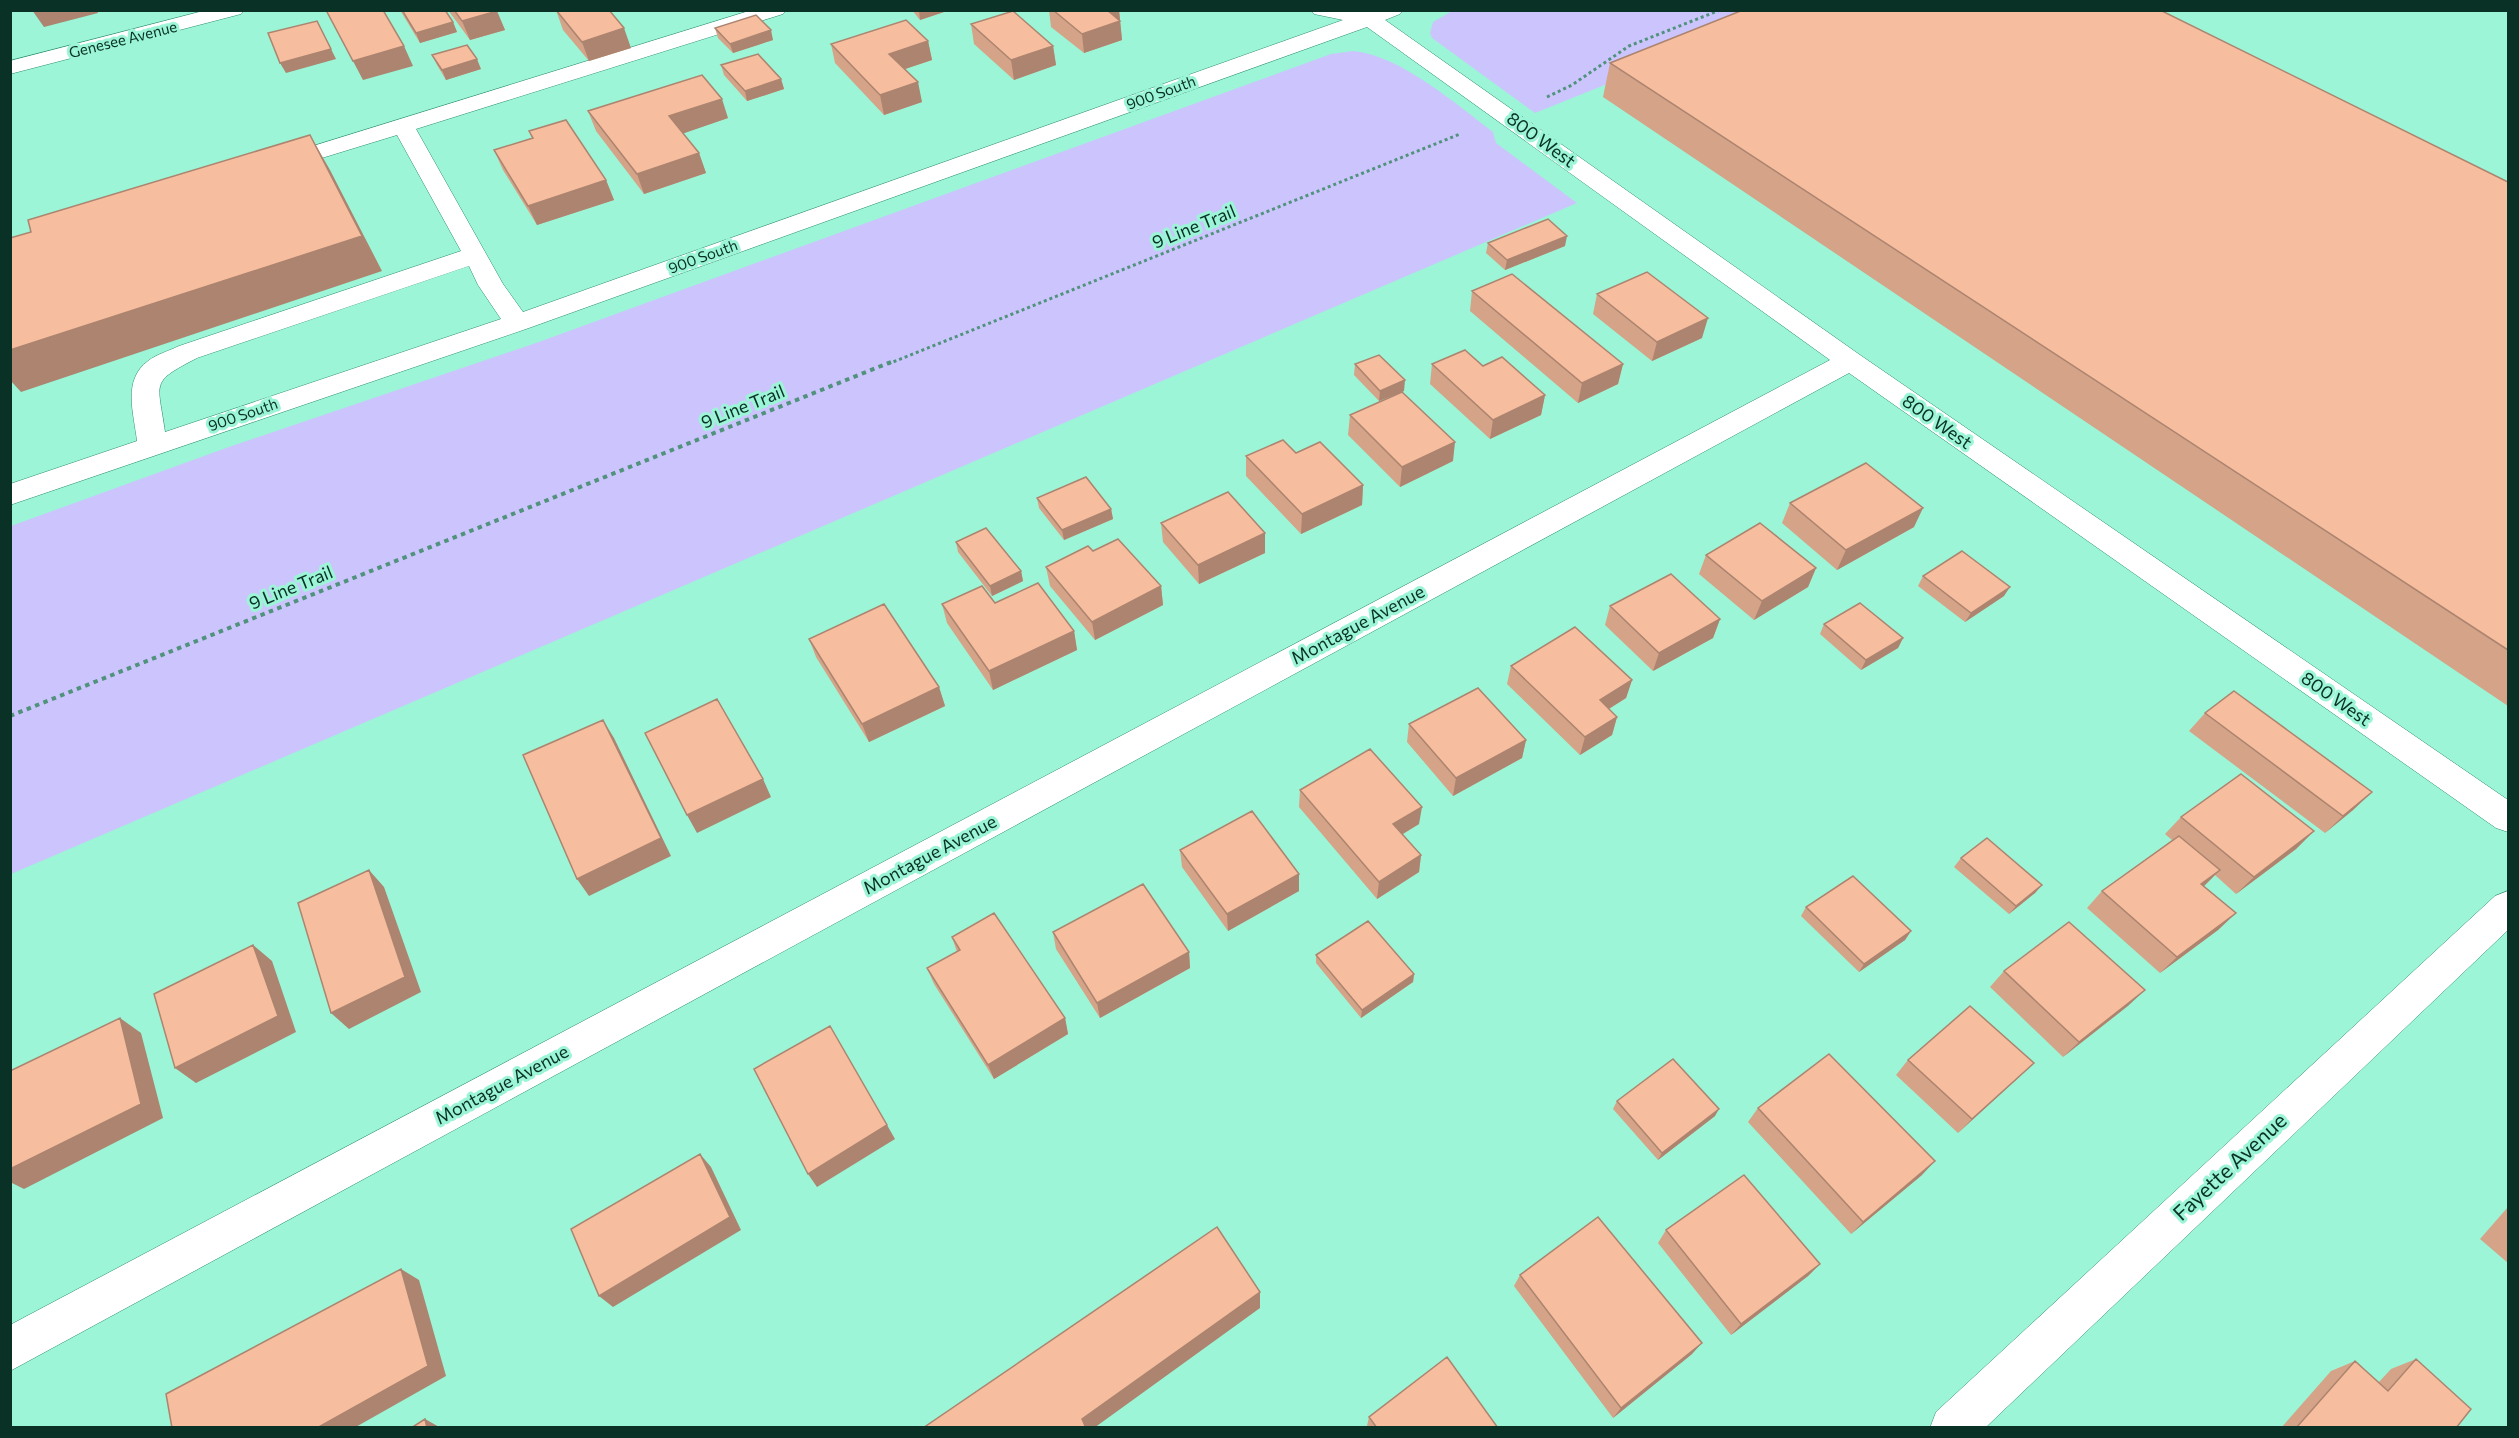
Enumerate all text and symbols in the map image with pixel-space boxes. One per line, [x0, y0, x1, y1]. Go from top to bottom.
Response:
street label: Genesee Avenue [67, 17, 179, 61]
street label: 900 South [1124, 71, 1198, 113]
street label: 800 West [1503, 107, 1580, 172]
street label: 9 Line Trail [1149, 199, 1239, 253]
street label: 900 South [666, 235, 740, 277]
street label: 9 Line Trail [698, 379, 788, 433]
street label: 800 West [1899, 389, 1977, 453]
street label: 900 South [205, 394, 280, 434]
street label: 9 Line Trail [246, 560, 336, 614]
street label: Montague Avenue [1287, 580, 1428, 669]
street label: 800 West [2298, 666, 2376, 730]
street label: Montague Avenue [859, 810, 1000, 899]
street label: Montague Avenue [431, 1040, 572, 1129]
street label: Fayette Avenue [2167, 1107, 2291, 1225]

